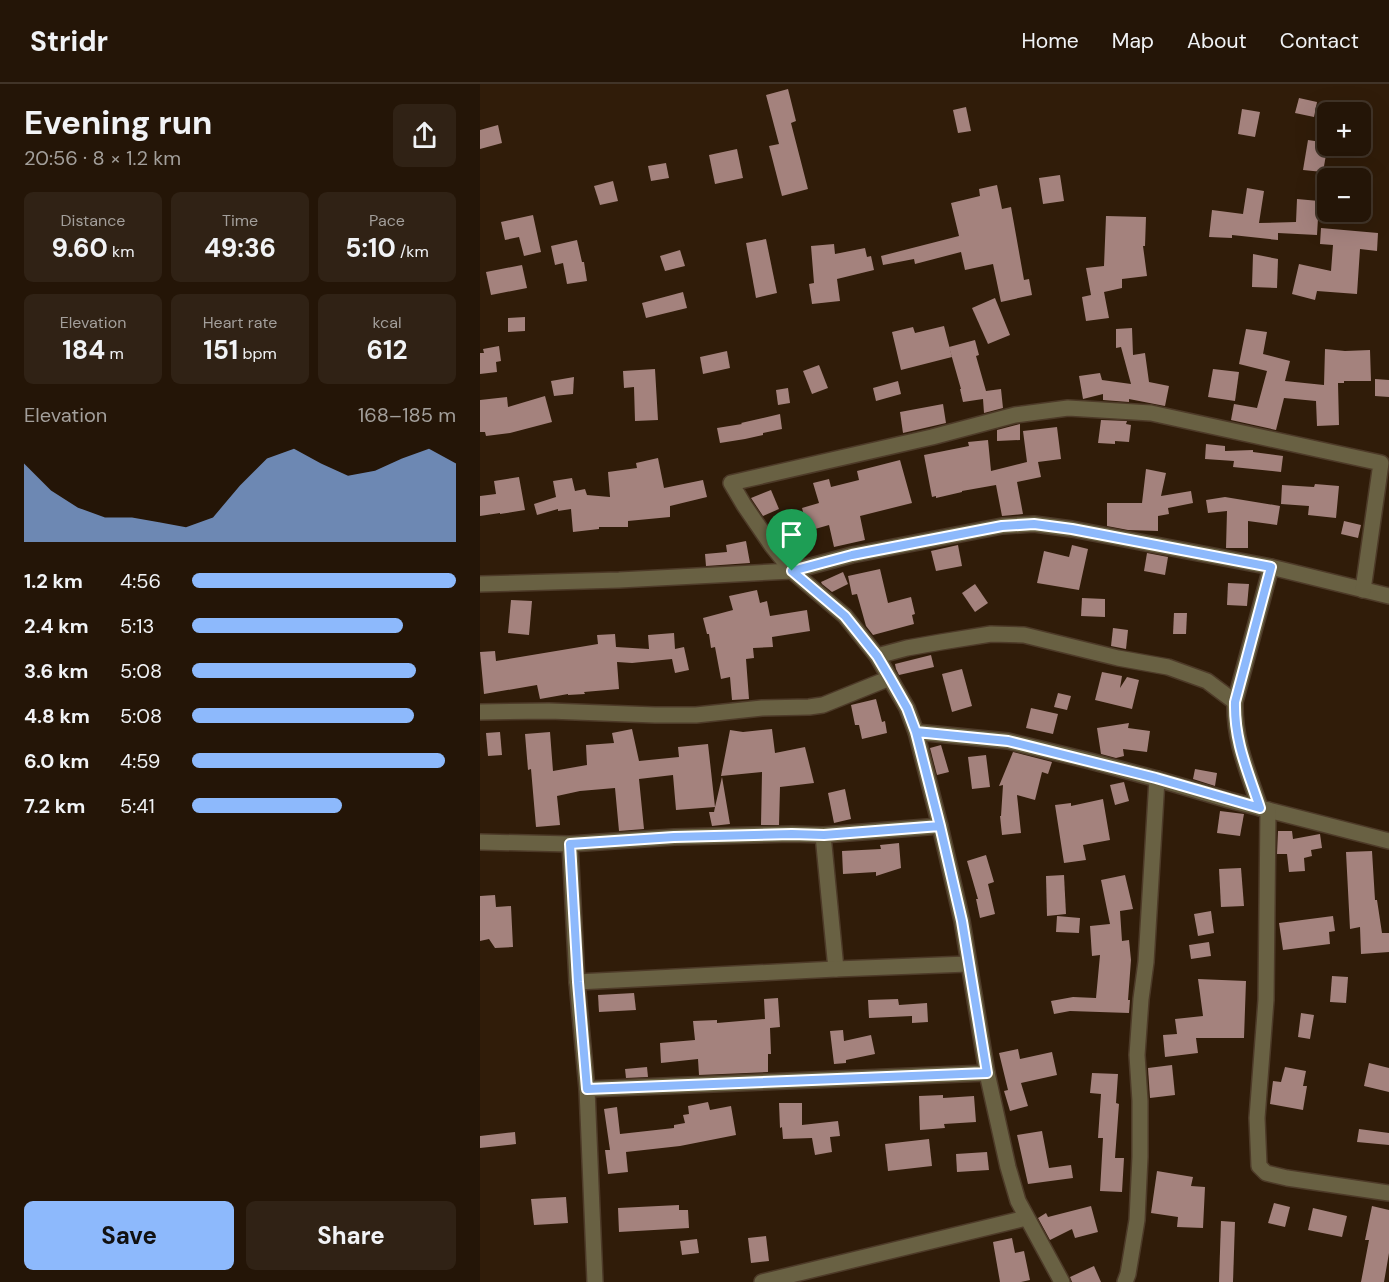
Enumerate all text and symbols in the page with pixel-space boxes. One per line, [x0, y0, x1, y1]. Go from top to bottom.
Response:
text: Stridr [30, 23, 108, 60]
text: Home [1021, 27, 1079, 55]
text: Map [1112, 27, 1154, 55]
text: About [1187, 27, 1247, 55]
text: Contact [1280, 27, 1359, 55]
text: Evening run [24, 101, 212, 144]
map controls [1317, 102, 1371, 222]
button: + [1317, 102, 1371, 156]
button: share [393, 104, 456, 167]
text: 20:56 · 8 × 1.2 km [24, 145, 181, 171]
button: − [1317, 168, 1371, 222]
text: Distance [61, 210, 125, 231]
text: Time [222, 210, 258, 231]
text: Pace [369, 210, 405, 231]
text: 9.60 [52, 231, 108, 265]
text: 49:36 [204, 231, 276, 265]
text: 5:10 [345, 231, 396, 265]
text: km [108, 241, 134, 262]
text: /km [396, 241, 429, 262]
text: Elevation [60, 312, 126, 333]
text: Heart rate [203, 312, 277, 333]
text: kcal [373, 312, 401, 333]
text: 184 [62, 333, 105, 367]
text: 151 [203, 333, 238, 367]
text: 612 [367, 333, 407, 367]
text: m [105, 343, 124, 364]
text: bpm [238, 343, 277, 364]
text: Elevation [24, 402, 107, 428]
text: 168–185 m [358, 402, 456, 428]
pin [766, 509, 817, 571]
icon: arrive [775, 518, 808, 551]
text: 1.2 km [24, 568, 83, 594]
text: 4:56 [120, 568, 161, 594]
text: 2.4 km [24, 613, 89, 639]
text: 5:13 [120, 613, 154, 639]
text: 3.6 km [24, 658, 88, 684]
text: 5:08 [120, 658, 162, 684]
text: 4.8 km [24, 703, 90, 729]
text: 5:08 [120, 703, 162, 729]
text: 6.0 km [24, 748, 89, 774]
text: 4:59 [120, 748, 160, 774]
text: 7.2 km [24, 793, 85, 819]
text: 5:41 [120, 793, 155, 819]
button: Save [24, 1201, 234, 1270]
button: Share [246, 1201, 456, 1270]

